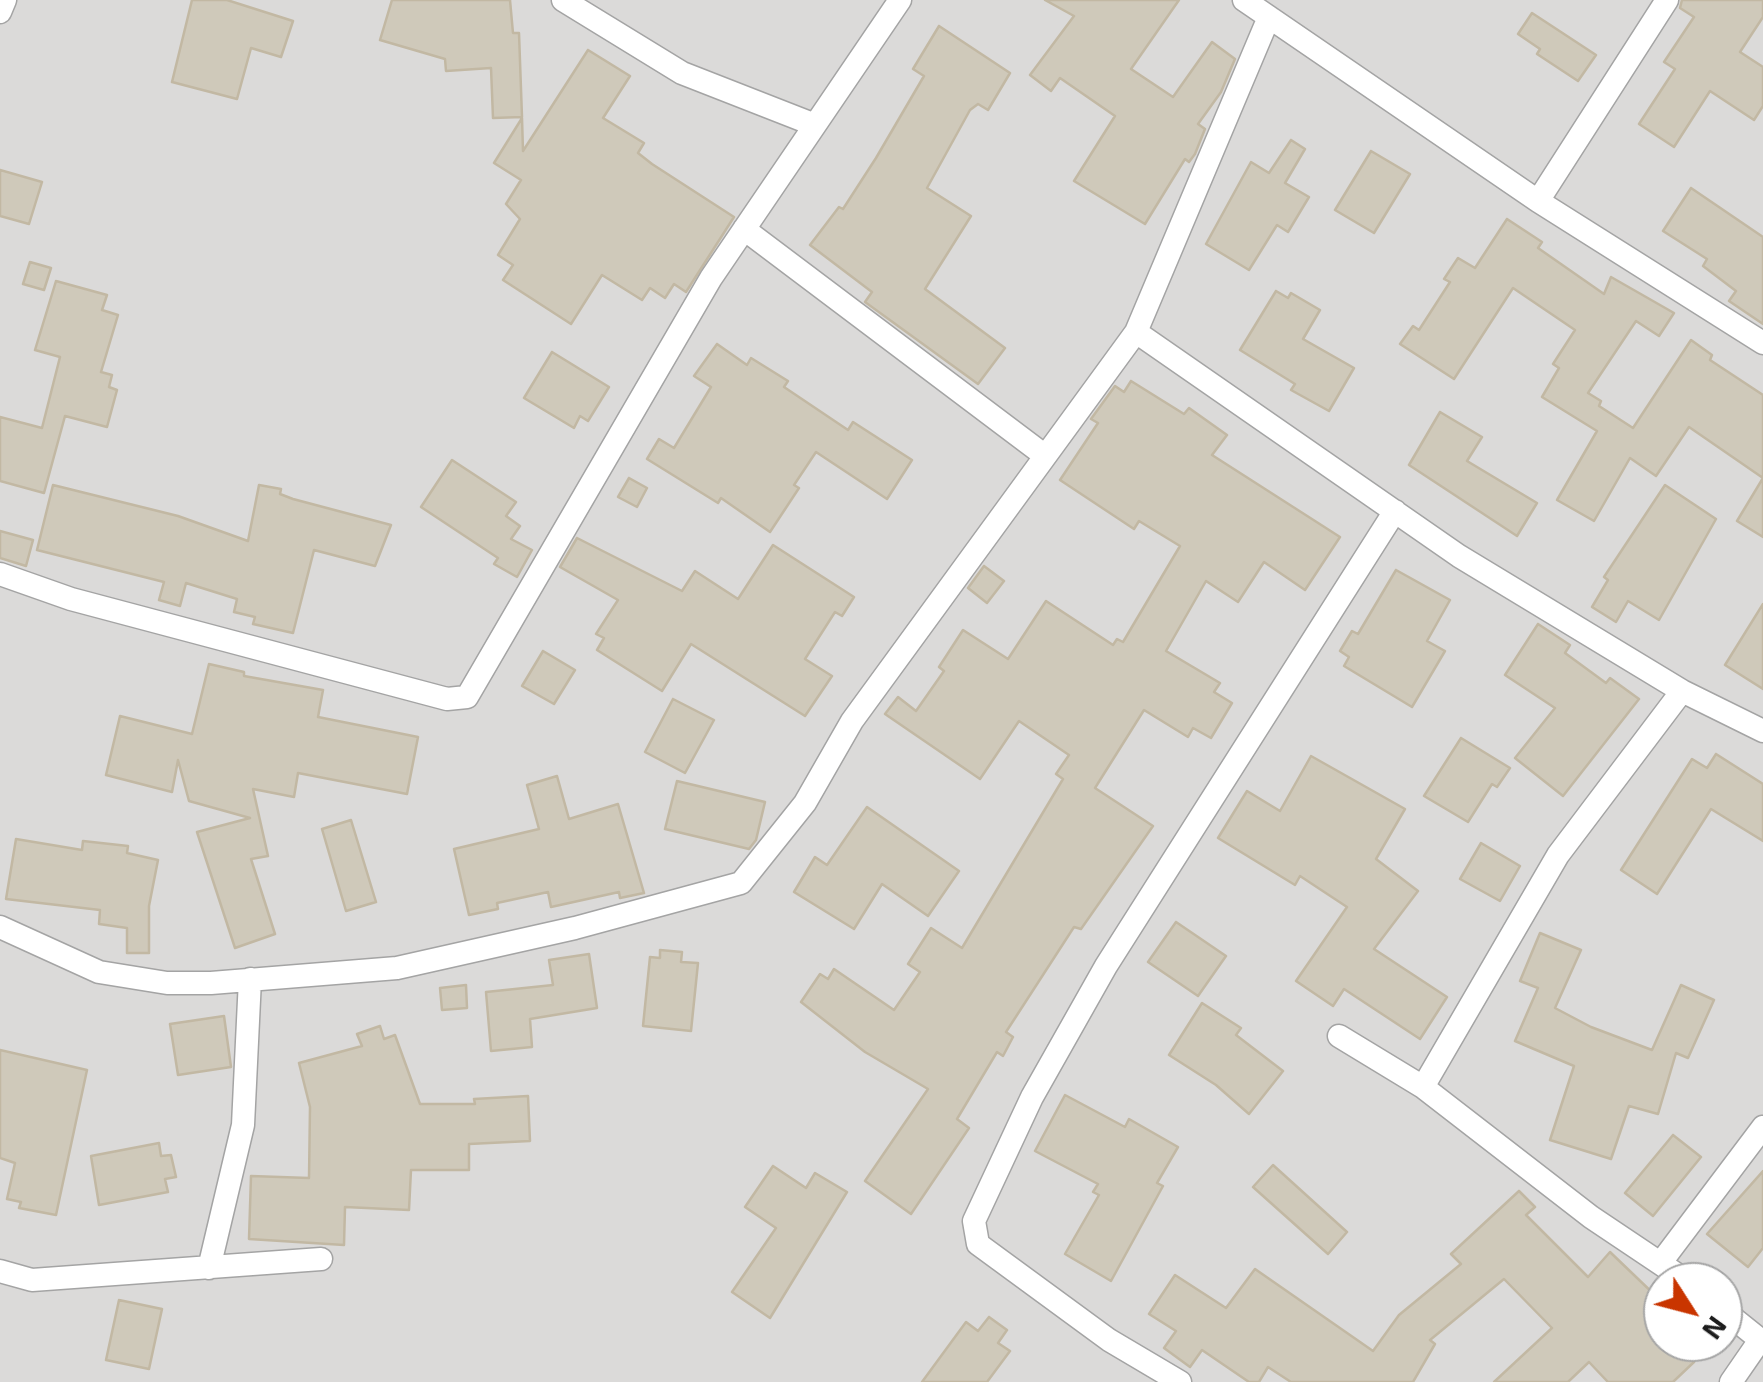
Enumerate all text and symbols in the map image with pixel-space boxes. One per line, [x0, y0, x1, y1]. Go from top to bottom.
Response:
north arrow [1643, 1262, 1743, 1362]
text: N [1696, 1310, 1735, 1347]

